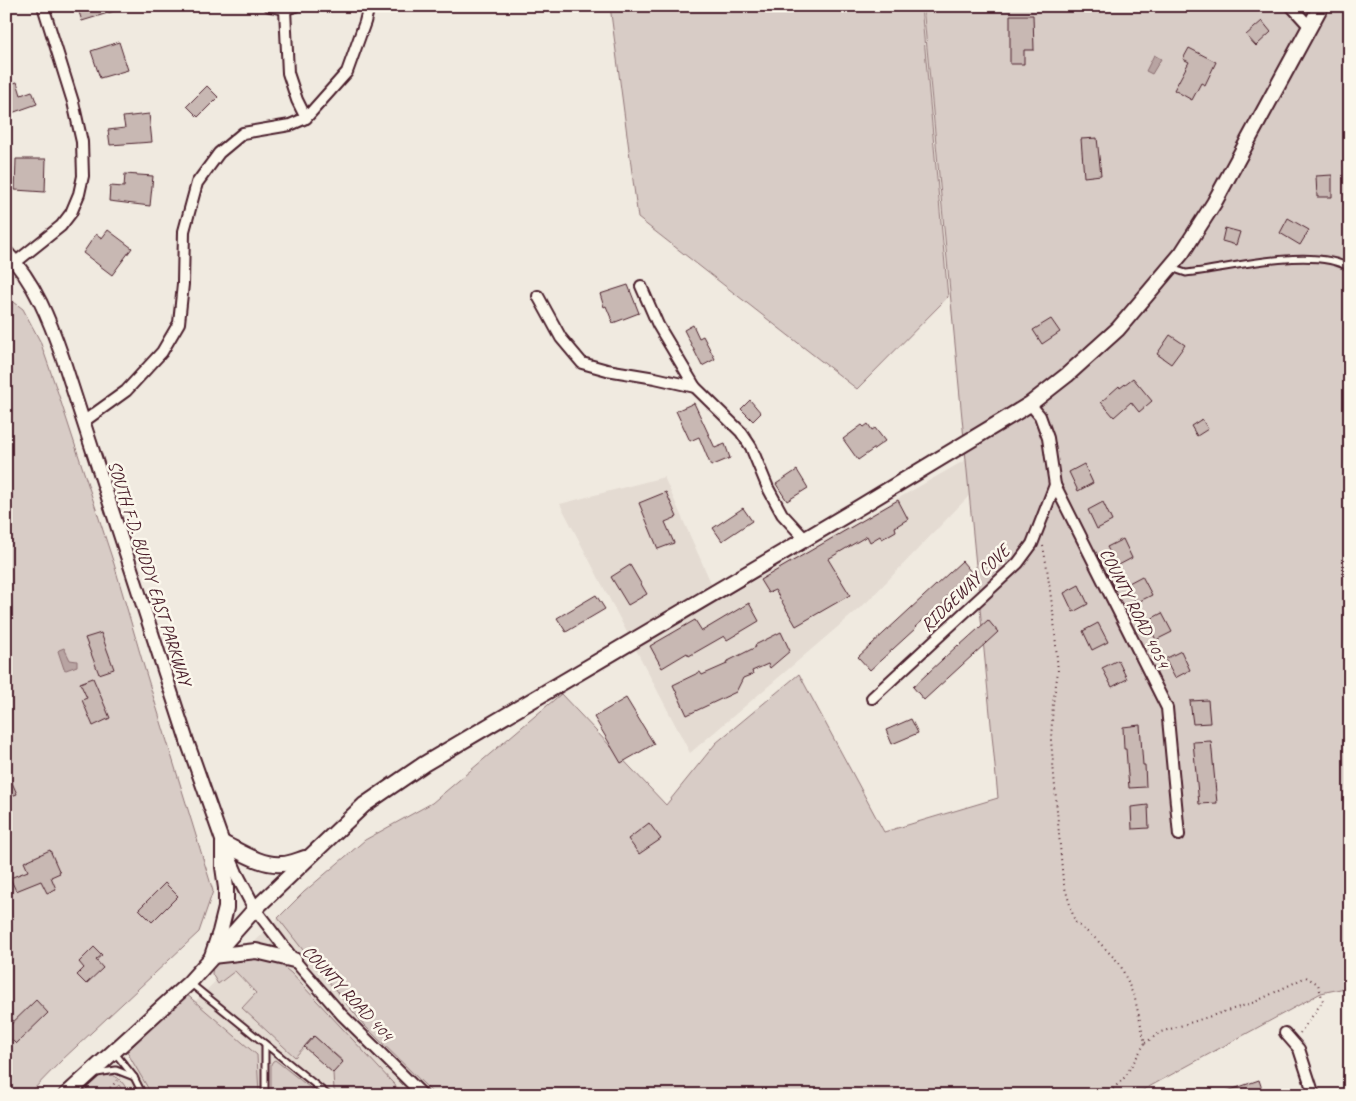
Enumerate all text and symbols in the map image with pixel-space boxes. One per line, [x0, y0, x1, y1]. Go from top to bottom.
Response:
street label: SOUTH F.D. BUDDY EAST PARKWAY [103, 458, 198, 691]
street label: RIDGEWAY COVE [916, 539, 1016, 636]
street label: COUNTY ROAD 4054 [1095, 544, 1176, 673]
street label: COUNTY ROAD 404 [298, 940, 399, 1047]

